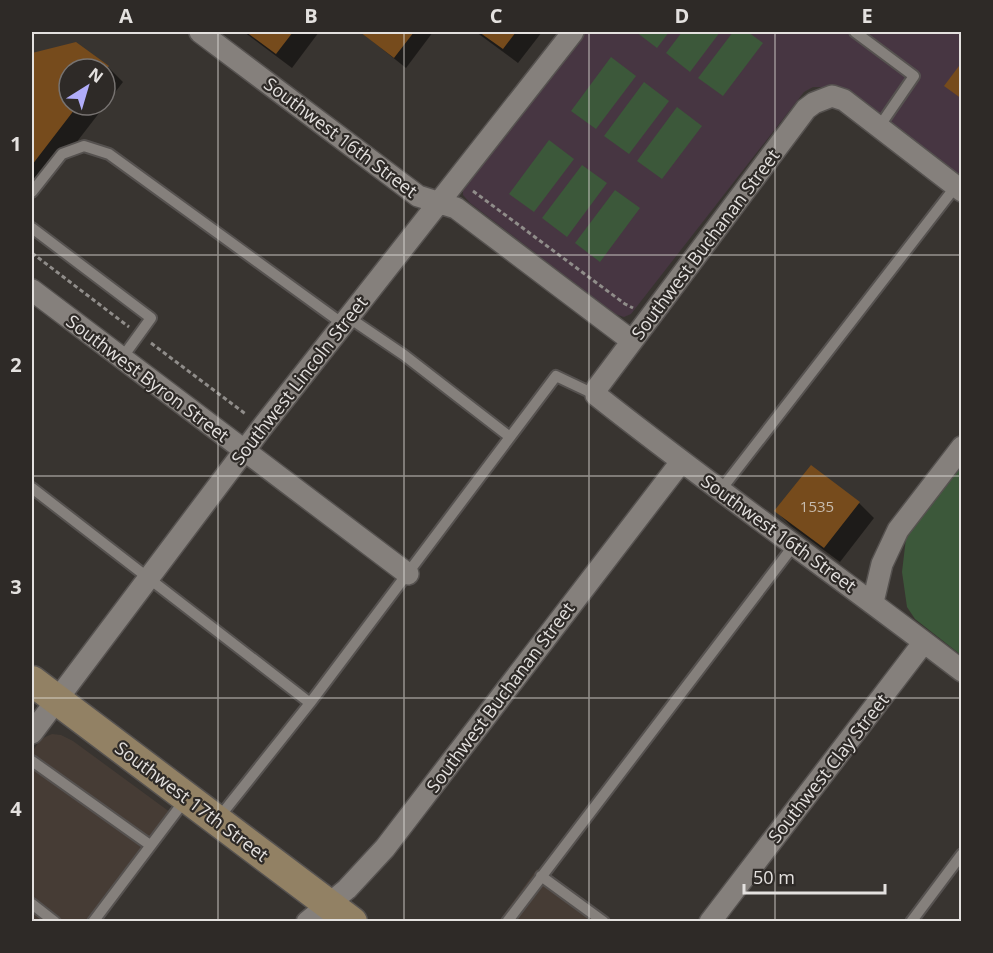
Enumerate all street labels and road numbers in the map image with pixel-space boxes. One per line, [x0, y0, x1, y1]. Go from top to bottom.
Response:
street label: Southwest 16th Street [260, 71, 422, 203]
street label: Southwest Buchanan Street [626, 144, 784, 344]
street label: Southwest Lincoln Street [226, 291, 372, 469]
street label: Southwest Byron Street [62, 309, 234, 447]
street label: Southwest 16th Street [697, 469, 861, 597]
street label: Southwest Buchanan Street [421, 597, 579, 797]
street label: Southwest Clay Street [762, 689, 894, 847]
street label: Southwest 17th Street [111, 735, 273, 867]

